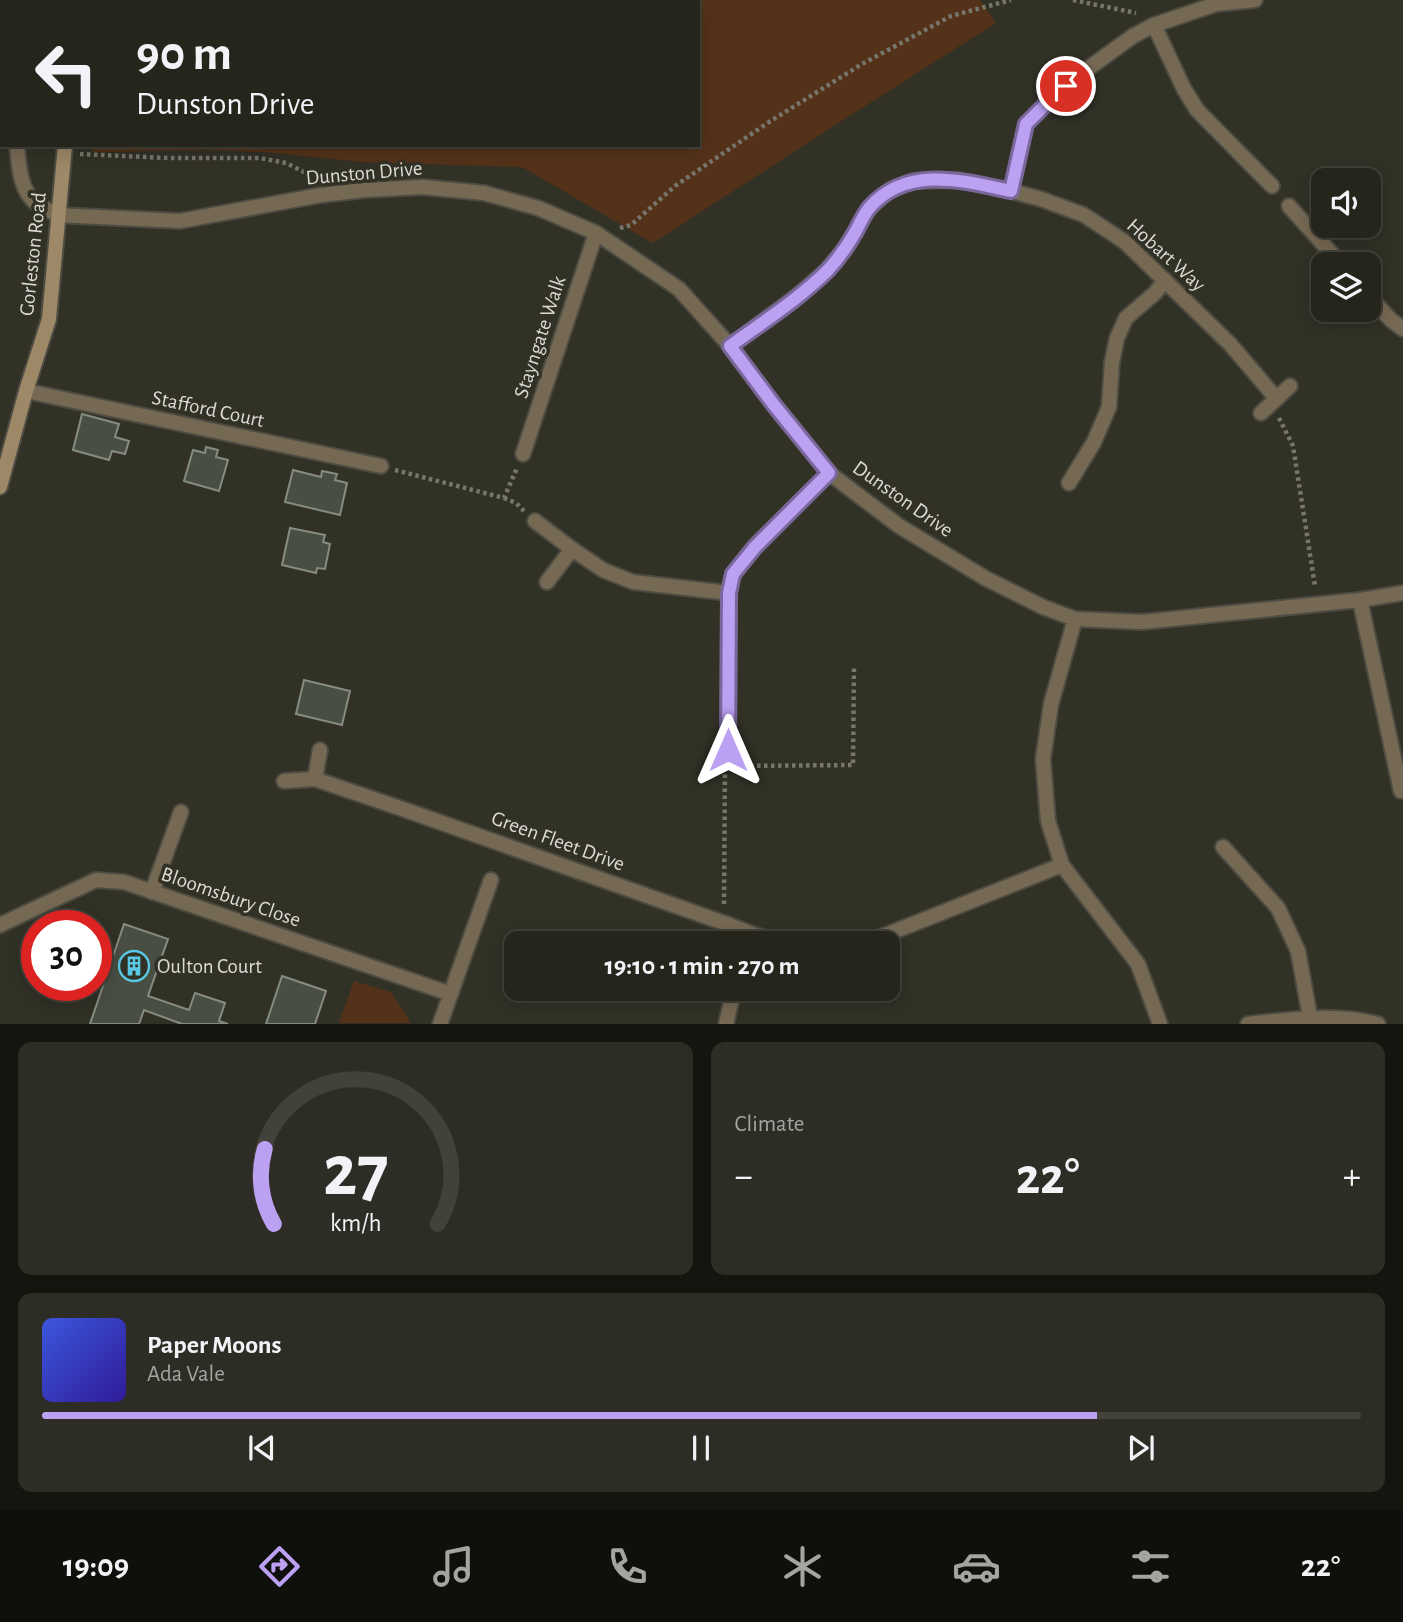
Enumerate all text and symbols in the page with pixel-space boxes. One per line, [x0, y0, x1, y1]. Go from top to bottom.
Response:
icon: left [21, 28, 112, 119]
text: 90 m [136, 30, 232, 79]
pin [1036, 56, 1096, 116]
icon: arrive [1047, 67, 1085, 105]
text: Dunston Drive [136, 88, 315, 120]
street label: Dunston Drive [305, 157, 423, 189]
map controls [1311, 168, 1381, 322]
button: sound [1311, 168, 1381, 238]
street label: Gorleston Road [16, 191, 50, 317]
street label: Hobart Way [1123, 215, 1209, 295]
button: layers [1311, 252, 1381, 322]
street label: Stayngate Walk [510, 273, 570, 401]
street label: Stafford Court [150, 387, 266, 431]
street label: Dunston Drive [849, 457, 957, 541]
position arrow [691, 713, 765, 787]
street label: Green Fleet Drive [489, 807, 627, 875]
street label: Bloomsbury Close [159, 863, 303, 931]
speed limit sign: 30 [21, 910, 112, 1001]
building icon: Oulton Court [117, 949, 151, 983]
text: 19:10 · 1 min · 270 m [604, 953, 800, 979]
place label: Oulton Court [157, 956, 262, 977]
text: Climate [735, 1113, 804, 1136]
text: 27 [322, 1137, 388, 1210]
text: 22° [1016, 1151, 1080, 1203]
text: − [735, 1158, 753, 1196]
text: + [1343, 1158, 1361, 1196]
text: km/h [329, 1211, 381, 1236]
text: Paper Moons [147, 1332, 282, 1358]
text: Ada Vale [147, 1363, 225, 1386]
icon: previous [243, 1429, 281, 1467]
icon: pause [682, 1429, 720, 1467]
icon: next [1122, 1429, 1160, 1467]
icon: directions [255, 1542, 304, 1591]
icon: music [429, 1542, 478, 1591]
icon: phone [603, 1542, 652, 1591]
icon: climate [778, 1542, 827, 1591]
icon: car [952, 1542, 1001, 1591]
icon: filters [1126, 1542, 1175, 1591]
text: 19:09 [63, 1550, 129, 1582]
text: 22° [1301, 1550, 1340, 1582]

